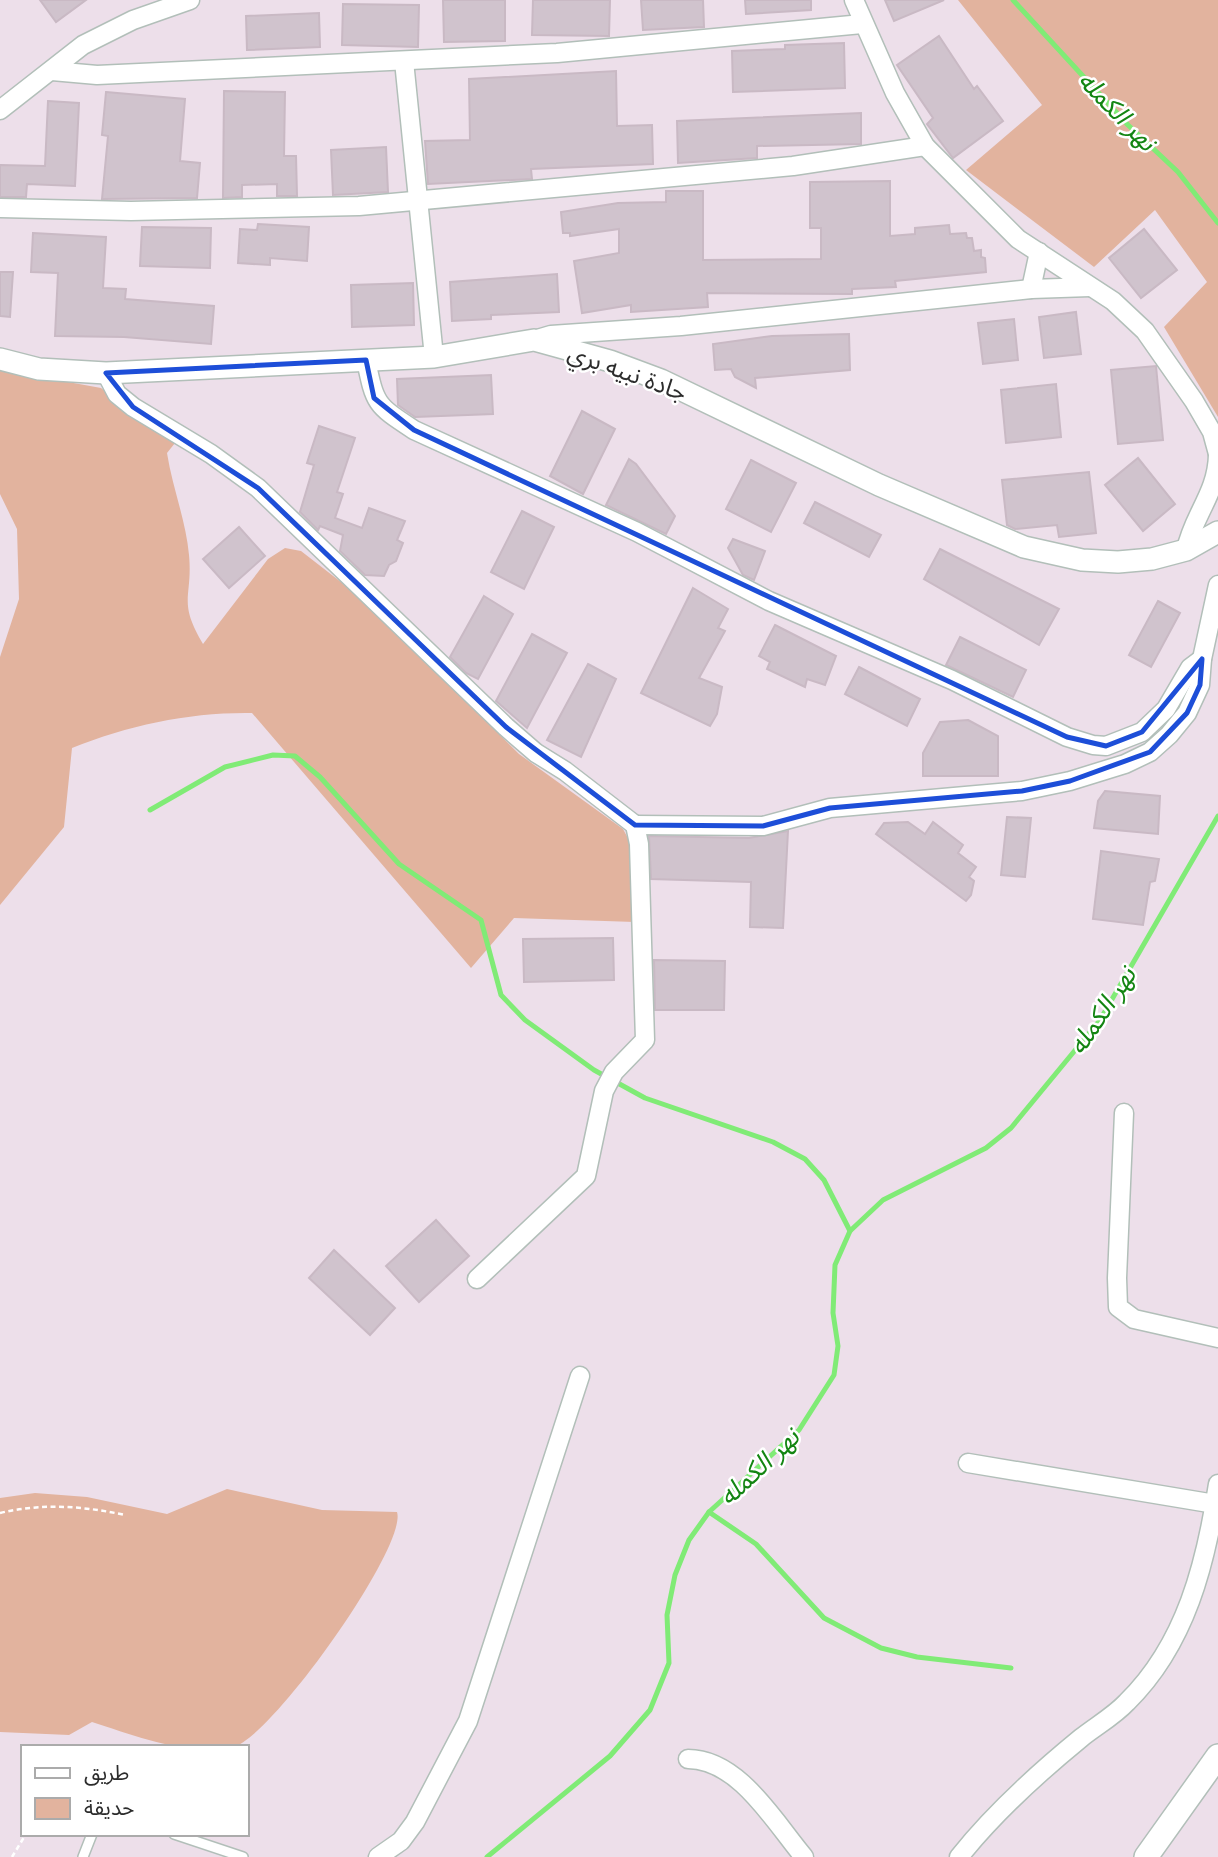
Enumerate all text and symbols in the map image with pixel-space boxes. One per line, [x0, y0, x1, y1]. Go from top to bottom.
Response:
water label: نهر الكمله [1071, 62, 1167, 160]
street label: جادة نبيه بري [563, 334, 692, 411]
water label: نهر الكمله [1058, 957, 1145, 1061]
water label: نهر الكمله [710, 1418, 808, 1513]
legend [21, 1745, 248, 1836]
text: طريق [84, 1758, 129, 1786]
text: حديقة [84, 1793, 134, 1821]

